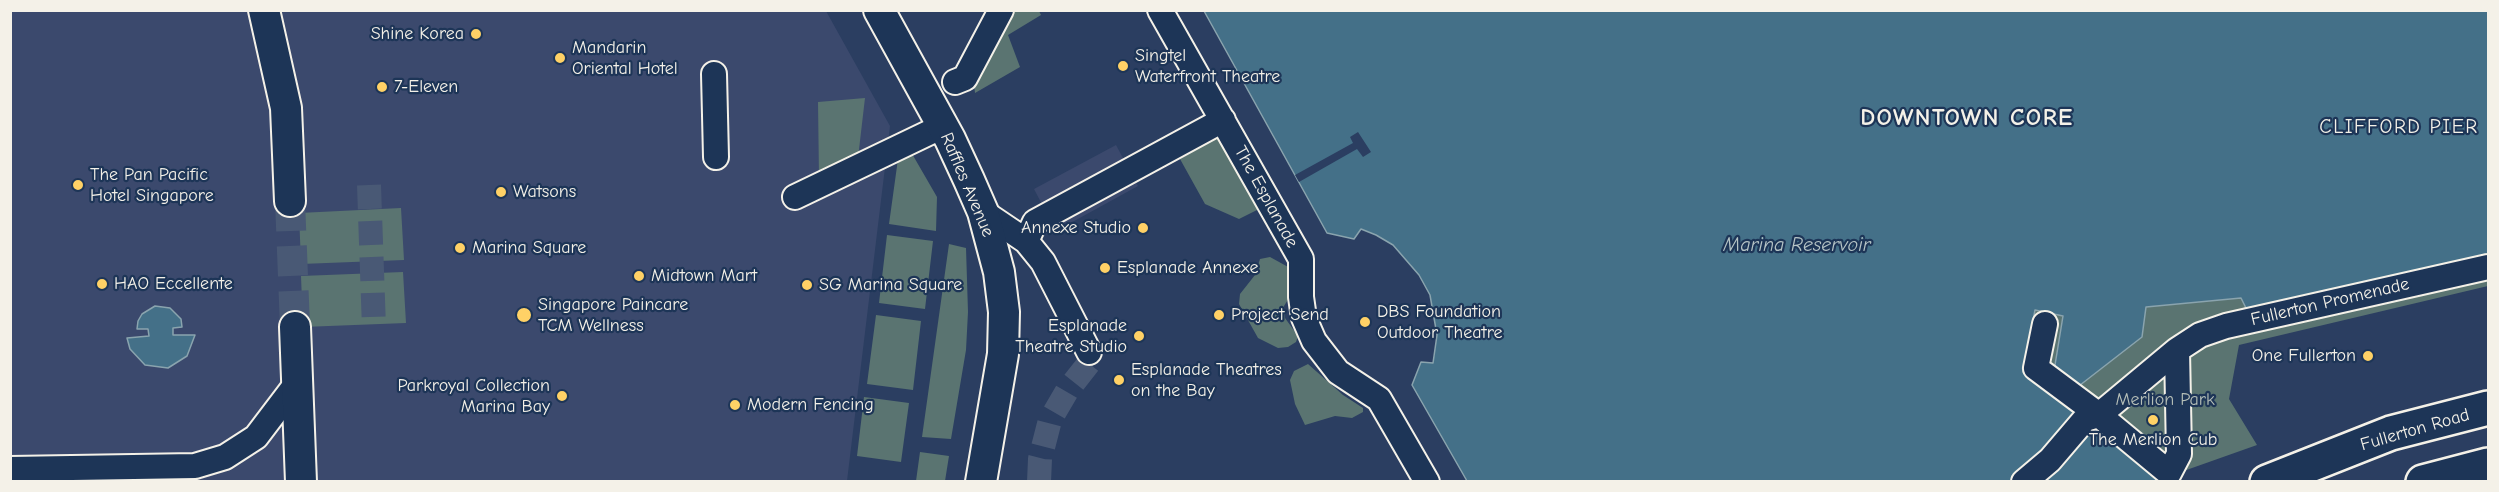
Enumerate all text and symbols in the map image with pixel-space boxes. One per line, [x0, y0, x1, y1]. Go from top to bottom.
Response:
place label: Shine Korea [371, 23, 464, 45]
marker: Shine Korea [469, 27, 483, 41]
place label: Mandarin Oriental Hotel [572, 37, 678, 80]
place label: Singtel Waterfront Theatre [1135, 45, 1280, 88]
marker: Mandarin Oriental Hotel [553, 51, 567, 65]
marker: Singtel Waterfront Theatre [1116, 59, 1130, 73]
place label: 7-Eleven [394, 76, 458, 98]
marker: 7-Eleven [375, 80, 389, 94]
district label: DOWNTOWN CORE [1860, 104, 2074, 132]
district label: CLIFFORD PIER [2319, 115, 2479, 139]
street label: Raffles Avenue [935, 130, 999, 240]
street label: The Esplanade [1229, 142, 1303, 252]
place label: The Pan Pacific Hotel Singapore [90, 164, 214, 207]
marker: The Pan Pacific Hotel Singapore [71, 178, 85, 192]
place label: Watsons [513, 181, 576, 203]
marker: Watsons [494, 185, 508, 199]
place label: Annexe Studio [1021, 217, 1131, 239]
marker: Annexe Studio [1136, 221, 1150, 235]
water label: Marina Reservoir [1723, 233, 1871, 257]
place label: Marina Square [472, 237, 586, 259]
marker: Marina Square [453, 241, 467, 255]
place label: Esplanade Annexe [1117, 257, 1258, 279]
marker: Esplanade Annexe [1098, 261, 1112, 275]
place label: Midtown Mart [651, 265, 757, 287]
marker: Midtown Mart [632, 269, 646, 283]
place label: HAO Eccellente [114, 273, 233, 295]
street label: Fullerton Promenade [2249, 273, 2411, 331]
place label: SG Marina Square [819, 274, 962, 296]
marker: HAO Eccellente [95, 277, 109, 291]
marker: SG Marina Square [800, 278, 814, 292]
place label: Singapore Paincare TCM Wellness [538, 294, 688, 336]
place label: DBS Foundation Outdoor Theatre [1377, 301, 1502, 344]
place label: Project Send [1231, 304, 1329, 326]
marker: Singapore Paincare TCM Wellness [515, 306, 533, 324]
marker: Project Send [1212, 308, 1226, 322]
place label: Esplanade Theatre Studio [1015, 315, 1127, 358]
marker: DBS Foundation Outdoor Theatre [1358, 315, 1372, 329]
marker: Esplanade Theatre Studio [1132, 329, 1146, 343]
place label: One Fullerton [2252, 345, 2356, 367]
marker: One Fullerton [2361, 349, 2375, 363]
place label: Esplanade Theatres on the Bay [1131, 359, 1282, 401]
marker: Esplanade Theatres on the Bay [1112, 373, 1126, 387]
place label: Parkroyal Collection Marina Bay [397, 375, 550, 418]
marker: Parkroyal Collection Marina Bay [555, 389, 569, 403]
park label: Merlion Park [2115, 389, 2215, 411]
place label: Modern Fencing [747, 394, 874, 416]
marker: Modern Fencing [728, 398, 742, 412]
street label: Fullerton Road [2358, 404, 2472, 456]
marker: The Merlion Cub [2146, 413, 2160, 427]
place label: The Merlion Cub [2089, 429, 2217, 451]

